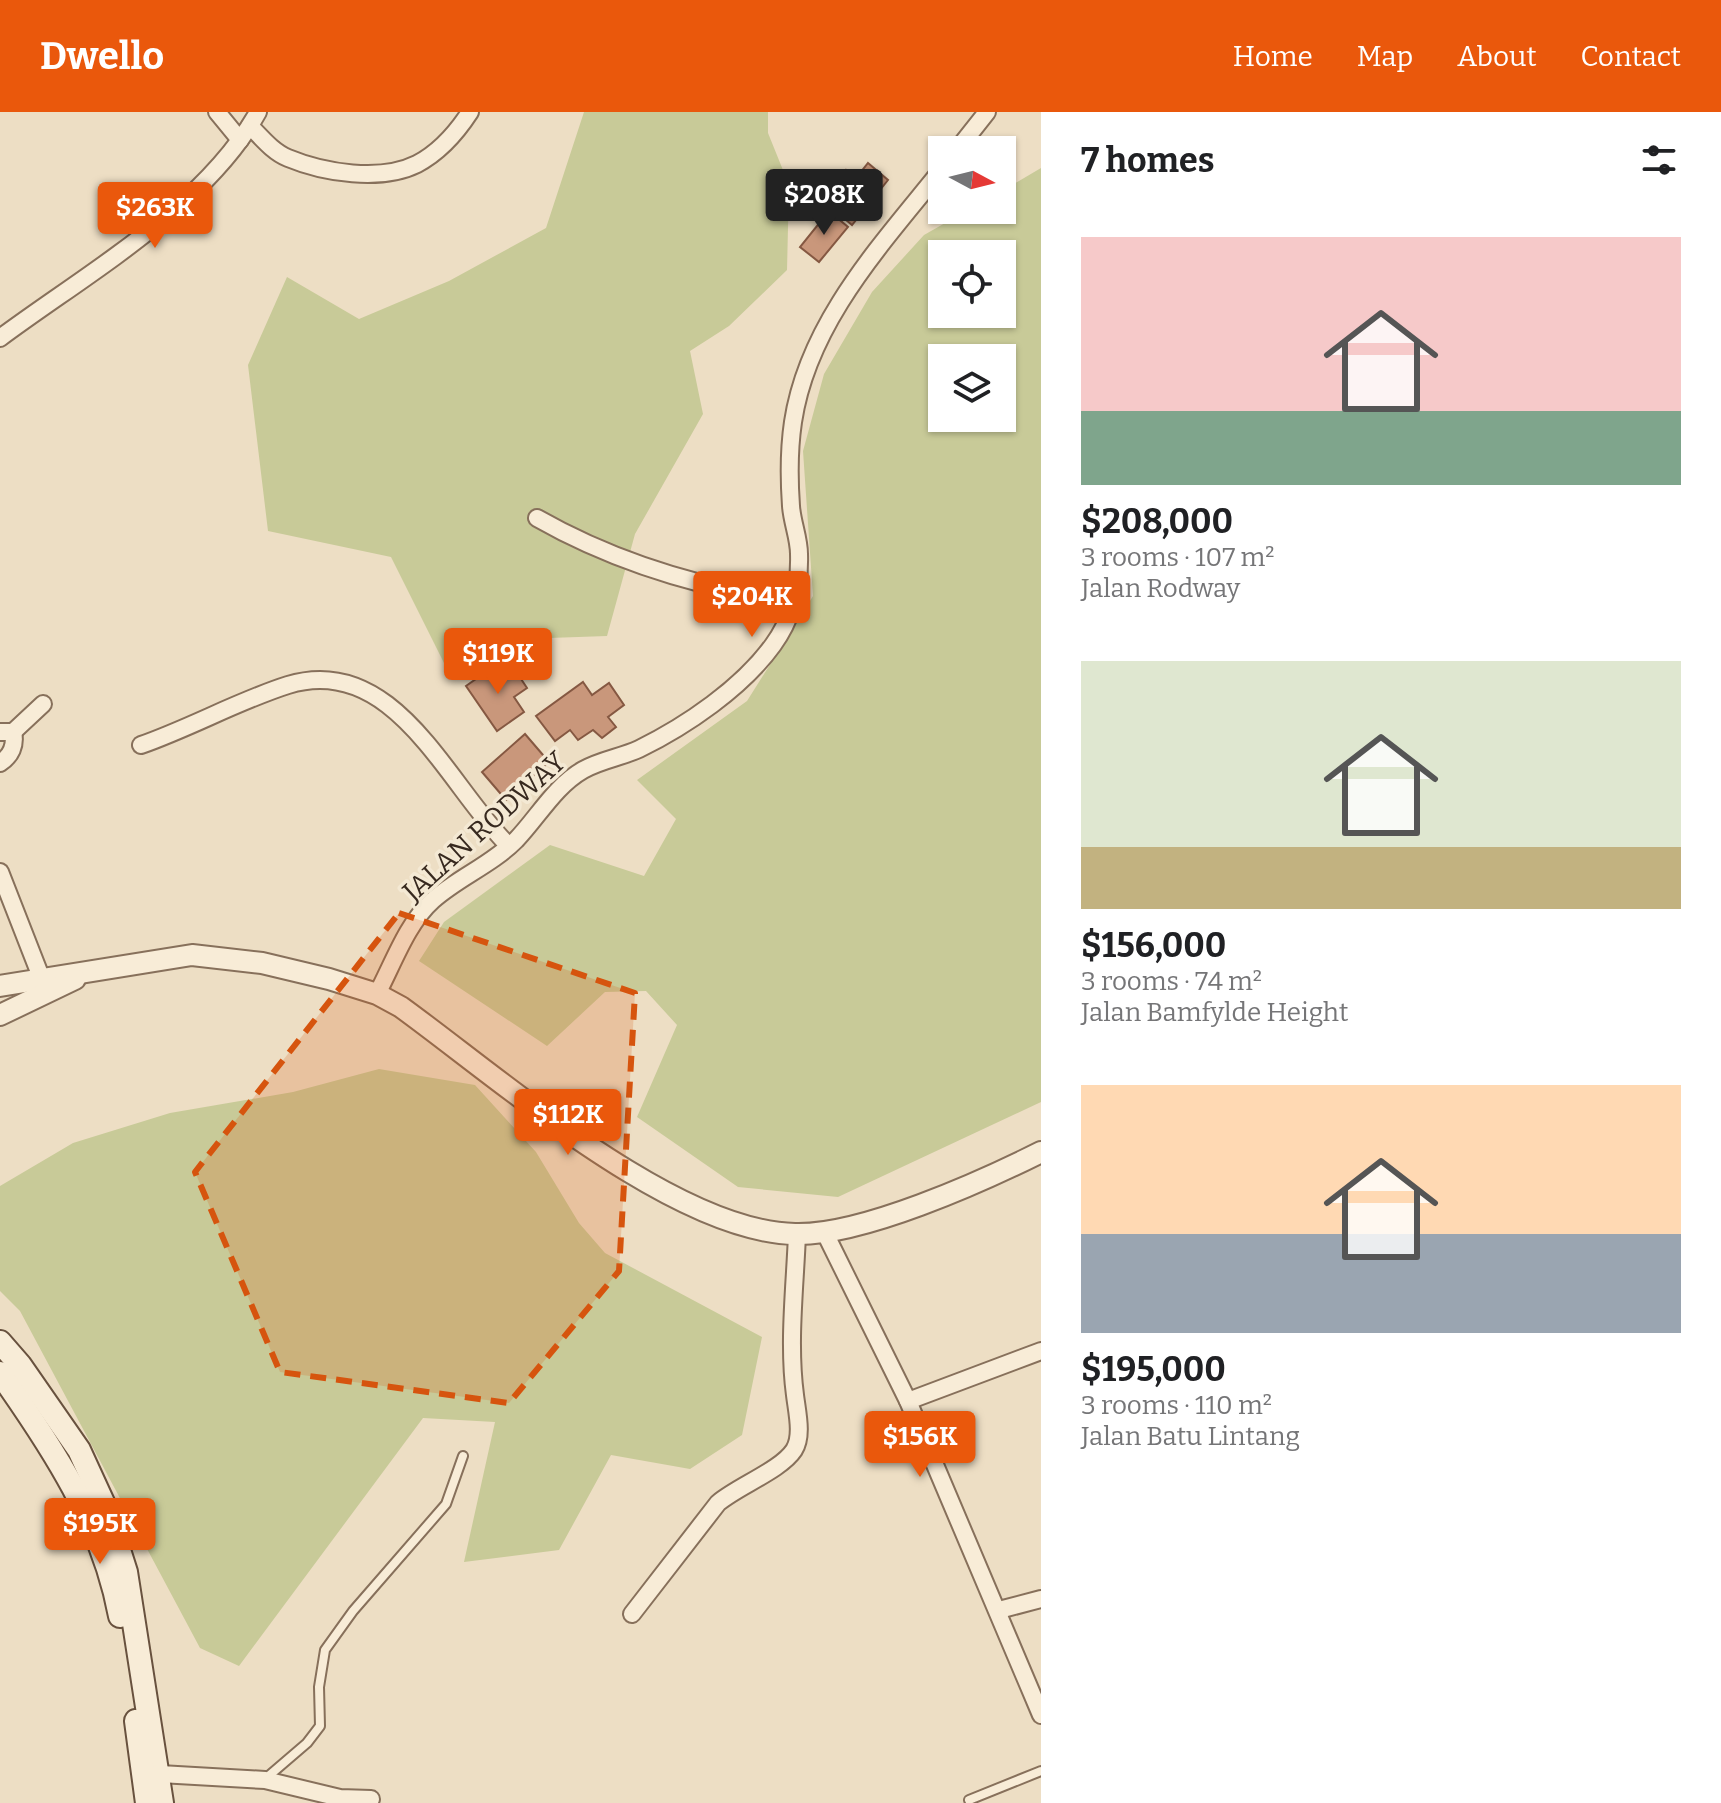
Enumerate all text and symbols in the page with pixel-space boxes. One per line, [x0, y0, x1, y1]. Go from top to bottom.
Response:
text: Dwello [40, 33, 164, 79]
text: Home [1233, 40, 1313, 73]
text: Map [1357, 40, 1413, 73]
text: About [1457, 40, 1537, 73]
text: Contact [1581, 40, 1681, 73]
north arrow [928, 136, 1016, 224]
map controls [928, 136, 1016, 432]
icon: filters [1637, 138, 1681, 182]
text: 7 homes [1081, 140, 1214, 181]
pin: $208K [768, 169, 880, 237]
text: $208K [784, 179, 864, 210]
pin: $263K [99, 182, 211, 250]
text: $263K [116, 192, 194, 223]
button: locate [928, 240, 1016, 328]
icon: home [1309, 289, 1453, 433]
button: layers [928, 344, 1016, 432]
text: $208,000 [1081, 501, 1233, 542]
text: 3 rooms · 107 m² [1081, 542, 1274, 573]
pin: $204K [696, 571, 808, 639]
text: Jalan Rodway [1081, 573, 1240, 604]
text: $204K [711, 581, 793, 612]
pin: $119K [442, 628, 554, 696]
text: $119K [462, 638, 534, 669]
icon: home [1309, 713, 1453, 857]
street label: JALAN RODWAY [395, 745, 573, 909]
text: $156,000 [1081, 925, 1226, 966]
text: 3 rooms · 74 m² [1081, 966, 1262, 997]
text: Jalan Bamfylde Height [1081, 997, 1348, 1028]
pin: $112K [512, 1089, 624, 1157]
text: $112K [532, 1099, 604, 1130]
icon: home [1309, 1137, 1453, 1281]
text: $195,000 [1081, 1349, 1226, 1390]
text: 3 rooms · 110 m² [1081, 1390, 1272, 1421]
pin: $156K [864, 1411, 976, 1479]
text: $156K [882, 1421, 958, 1452]
text: Jalan Batu Lintang [1081, 1421, 1300, 1452]
pin: $195K [44, 1498, 156, 1566]
text: $195K [62, 1508, 138, 1539]

